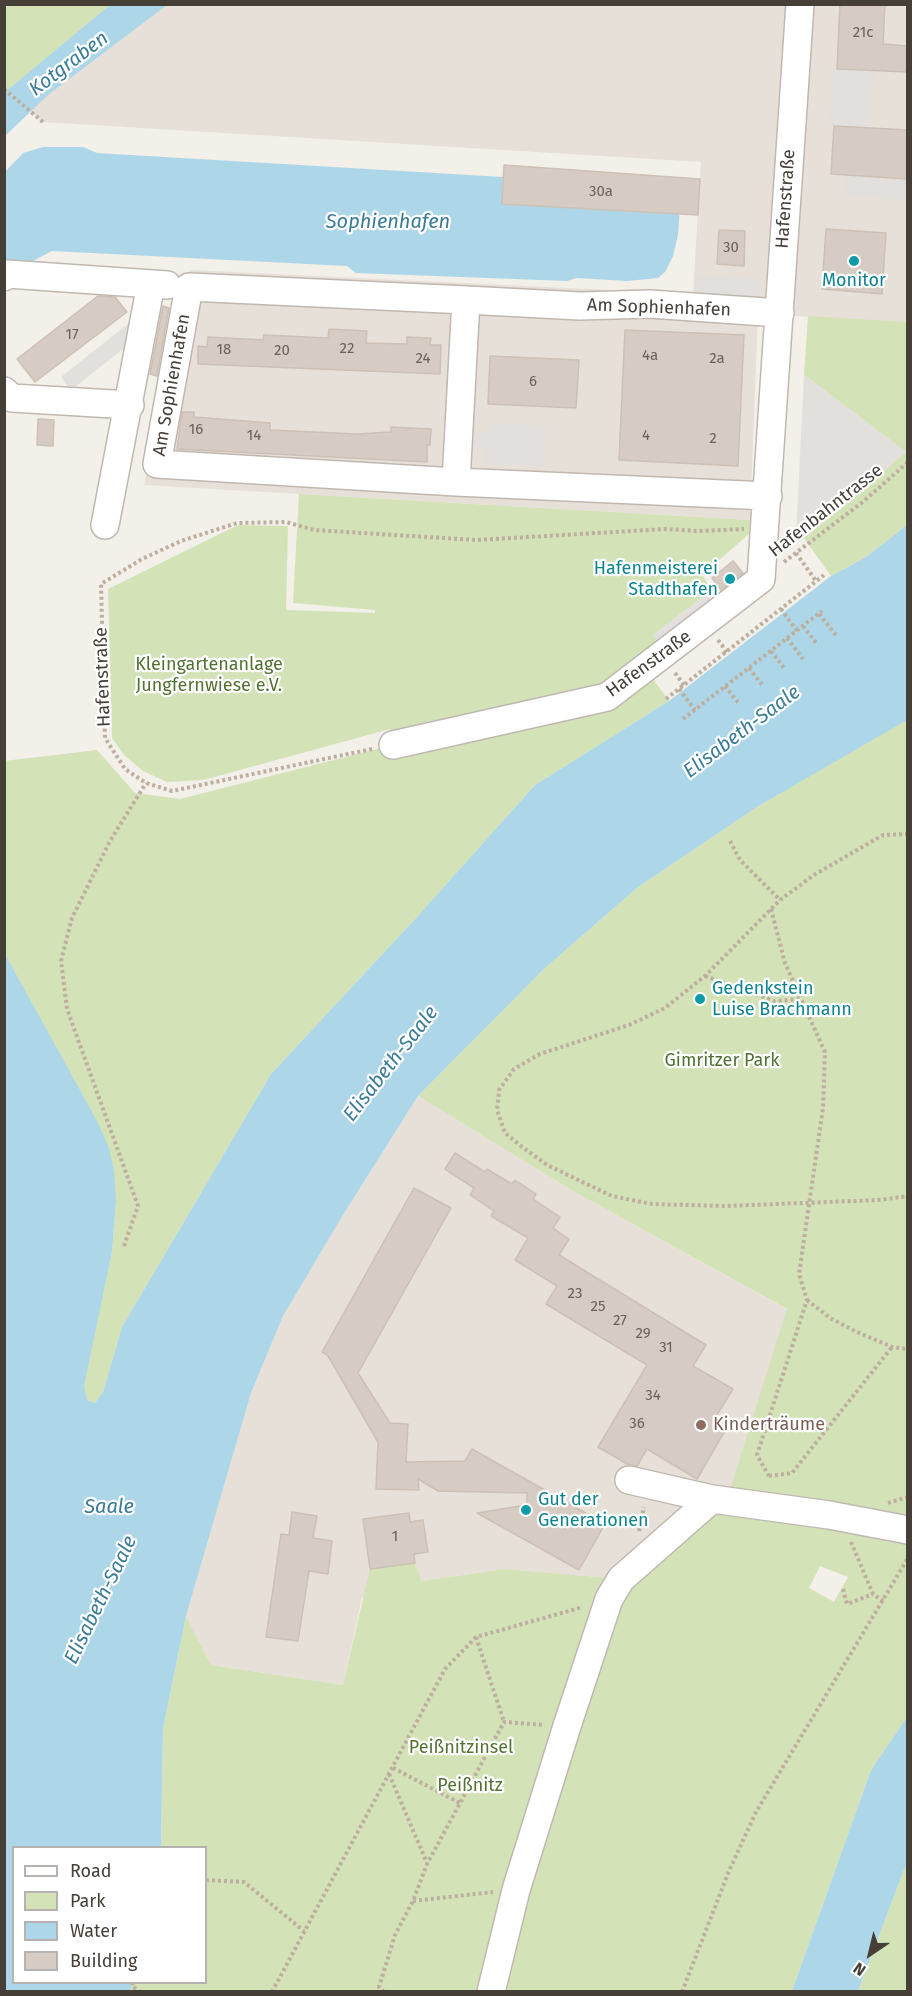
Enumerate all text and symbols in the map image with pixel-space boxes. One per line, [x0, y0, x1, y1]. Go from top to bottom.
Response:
house number: 21c [853, 24, 873, 42]
water label: Kotgraben [25, 26, 113, 102]
street label: Hafenstraße [772, 148, 800, 250]
house number: 30a [589, 183, 613, 201]
water label: Sophienhafen [326, 210, 450, 234]
house number: 30 [723, 239, 739, 257]
marker: Monitor [847, 254, 861, 268]
place label: Monitor [822, 270, 886, 292]
street label: Am Sophienhafen [587, 295, 731, 321]
street label: Am Sophienhafen [149, 312, 195, 458]
house number: 17 [65, 326, 79, 344]
house number: 22 [340, 340, 354, 358]
house number: 18 [217, 341, 231, 359]
house number: 20 [274, 342, 290, 360]
house number: 4a [642, 347, 658, 365]
house number: 24 [416, 350, 430, 368]
house number: 2a [709, 350, 725, 368]
house number: 6 [529, 373, 537, 391]
house number: 16 [189, 421, 203, 439]
house number: 14 [247, 427, 261, 445]
house number: 4 [642, 427, 650, 445]
house number: 2 [709, 430, 717, 448]
street label: Hafenbahntrasse [765, 460, 887, 562]
place label: Hafenmeisterei Stadthafen [594, 558, 718, 600]
marker: Hafenmeisterei Stadthafen [723, 572, 737, 586]
street label: Hafenstraße [602, 626, 696, 702]
street label: Hafenstraße [90, 627, 116, 727]
park label: Kleingartenanlage Jungfernwiese e.V. [135, 654, 283, 696]
water label: Elisabeth-Saale [679, 680, 805, 784]
place label: Gedenkstein Luise Brachmann [712, 978, 852, 1020]
marker: Gedenkstein Luise Brachmann [693, 992, 707, 1006]
water label: Elisabeth-Saale [339, 1002, 443, 1126]
park label: Gimritzer Park [664, 1050, 780, 1072]
house number: 23 [568, 1285, 582, 1303]
house number: 25 [591, 1298, 605, 1316]
house number: 27 [613, 1312, 627, 1330]
house number: 29 [635, 1325, 651, 1343]
house number: 31 [659, 1339, 673, 1357]
house number: 34 [645, 1387, 661, 1405]
place label: Kinderträume [713, 1414, 825, 1436]
house number: 36 [629, 1415, 645, 1433]
marker: Kinderträume [694, 1418, 708, 1432]
place label: Gut der Generationen [538, 1489, 649, 1532]
water label: Saale [84, 1495, 134, 1519]
marker: Gut der Generationen [519, 1503, 533, 1517]
house number: 1 [392, 1528, 398, 1546]
water label: Elisabeth-Saale [60, 1532, 142, 1668]
park label: Peißnitzinsel [409, 1737, 513, 1759]
park label: Peißnitz [437, 1775, 503, 1797]
legend [12, 1846, 207, 1984]
text: Road [70, 1860, 112, 1882]
text: Park [70, 1890, 105, 1912]
text: Water [70, 1920, 117, 1942]
north arrow [840, 1924, 900, 1984]
text: Building [70, 1950, 137, 1972]
text: N [850, 1958, 869, 1980]

